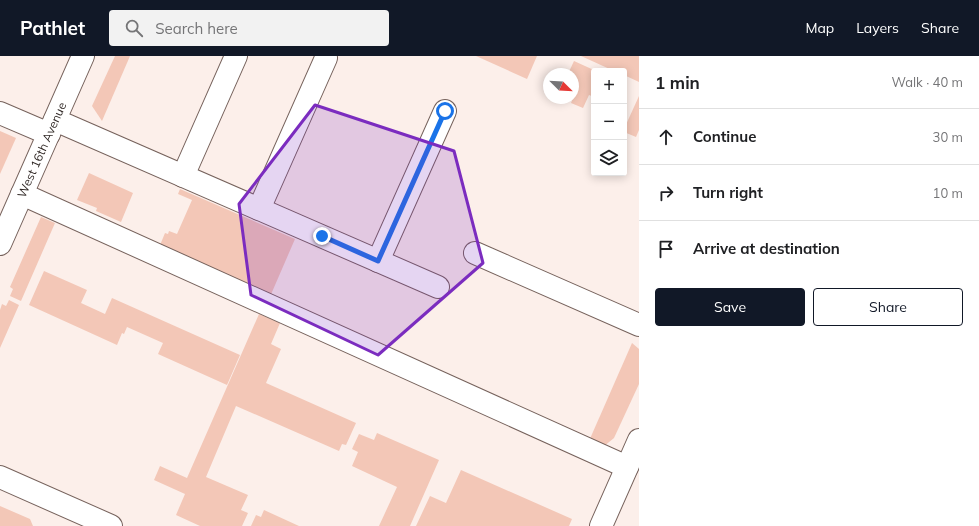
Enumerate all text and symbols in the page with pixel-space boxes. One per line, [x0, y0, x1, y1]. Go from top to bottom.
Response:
search box [109, 10, 389, 46]
text: Pathlet [20, 16, 85, 40]
icon: search [123, 17, 145, 39]
text: Search here [155, 19, 238, 38]
text: Map [805, 19, 834, 37]
text: Layers [856, 19, 899, 37]
text: Share [921, 19, 959, 37]
north arrow [543, 68, 579, 104]
map controls [591, 68, 627, 176]
button: + [591, 68, 627, 104]
text: 1 min [655, 72, 700, 93]
text: Walk · 40 m [892, 74, 963, 90]
street label: West 16th Avenue [14, 100, 69, 200]
route start [436, 102, 454, 120]
button: − [591, 104, 627, 140]
icon: ahead [655, 126, 677, 148]
text: Continue [693, 127, 756, 146]
text: 30 m [933, 129, 963, 145]
button: layers [591, 140, 627, 176]
icon: right [655, 182, 677, 204]
text: Turn right [693, 183, 763, 202]
text: 10 m [933, 185, 963, 201]
route end [313, 227, 331, 245]
icon: arrive [655, 238, 677, 260]
text: Arrive at destination [693, 239, 840, 258]
button: Save [655, 288, 805, 326]
button: Share [813, 288, 963, 326]

